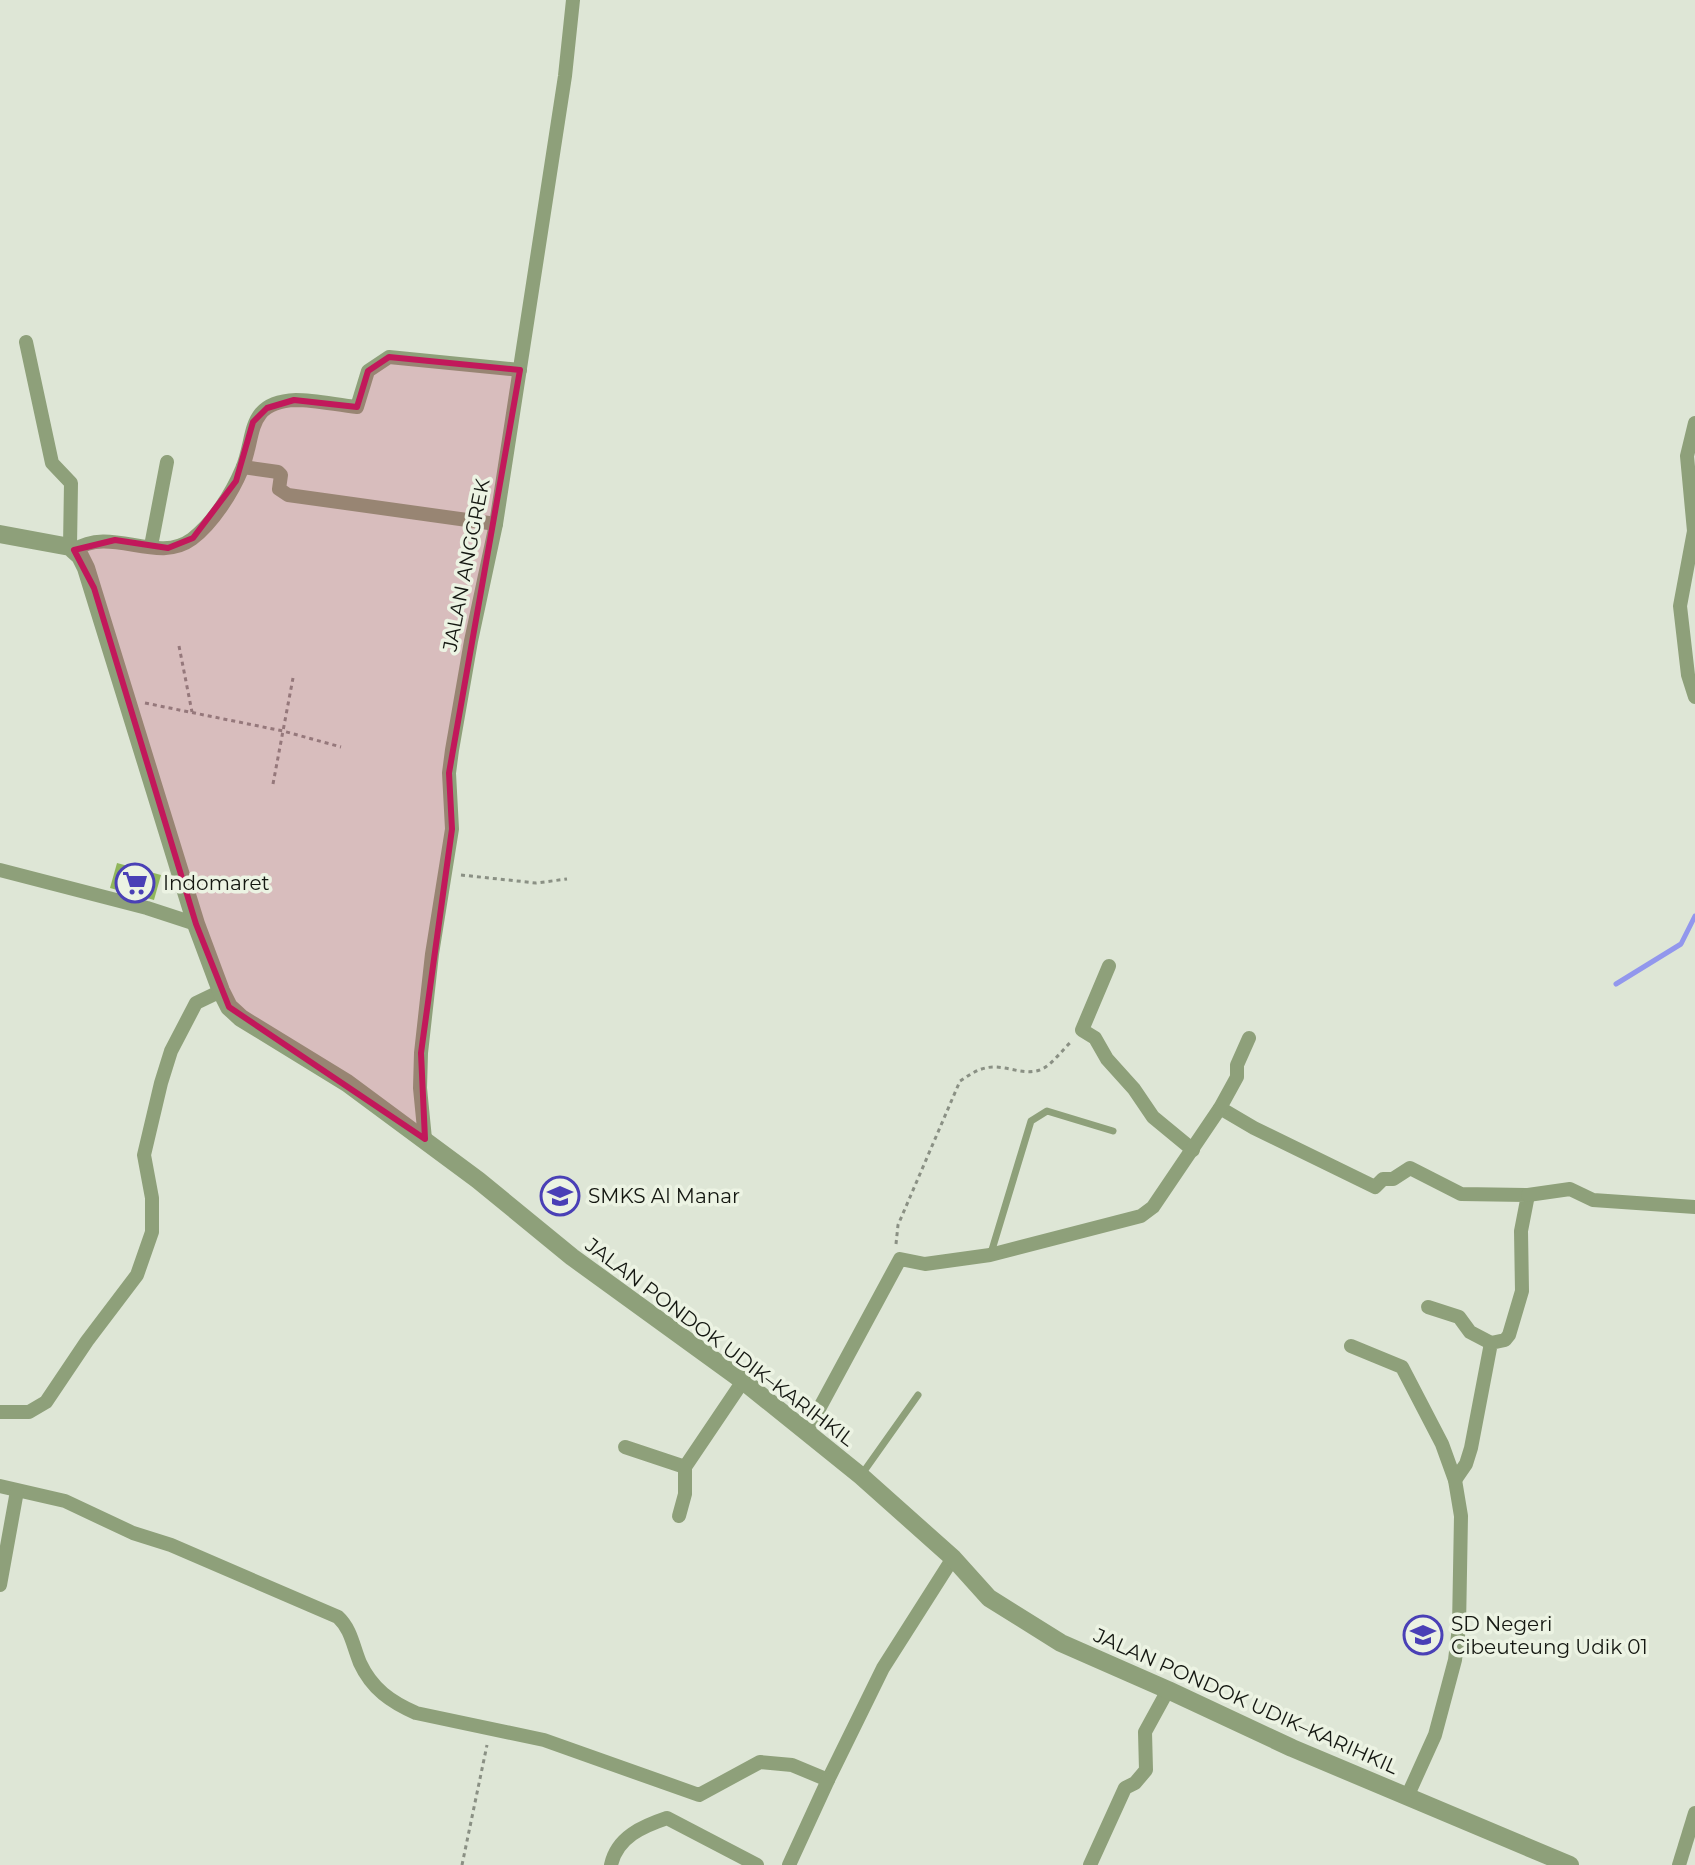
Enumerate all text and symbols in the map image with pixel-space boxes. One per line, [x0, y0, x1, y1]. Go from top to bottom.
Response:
street label: JALAN ANGGREK [437, 476, 495, 654]
supermarket icon: Indomaret [114, 862, 156, 904]
place label: Indomaret [163, 871, 270, 895]
school or university icon: SMKS Al Manar [539, 1175, 581, 1217]
place label: SMKS Al Manar [588, 1184, 740, 1208]
street label: JALAN PONDOK UDIK–KARIHKIL [580, 1232, 859, 1451]
place label: SD Negeri Cibeuteung Udik 01 [1451, 1612, 1648, 1659]
school or university icon: SD Negeri Cibeuteung Udik 01 [1402, 1614, 1444, 1656]
street label: JALAN PONDOK UDIK–KARIHKIL [1089, 1622, 1402, 1779]

